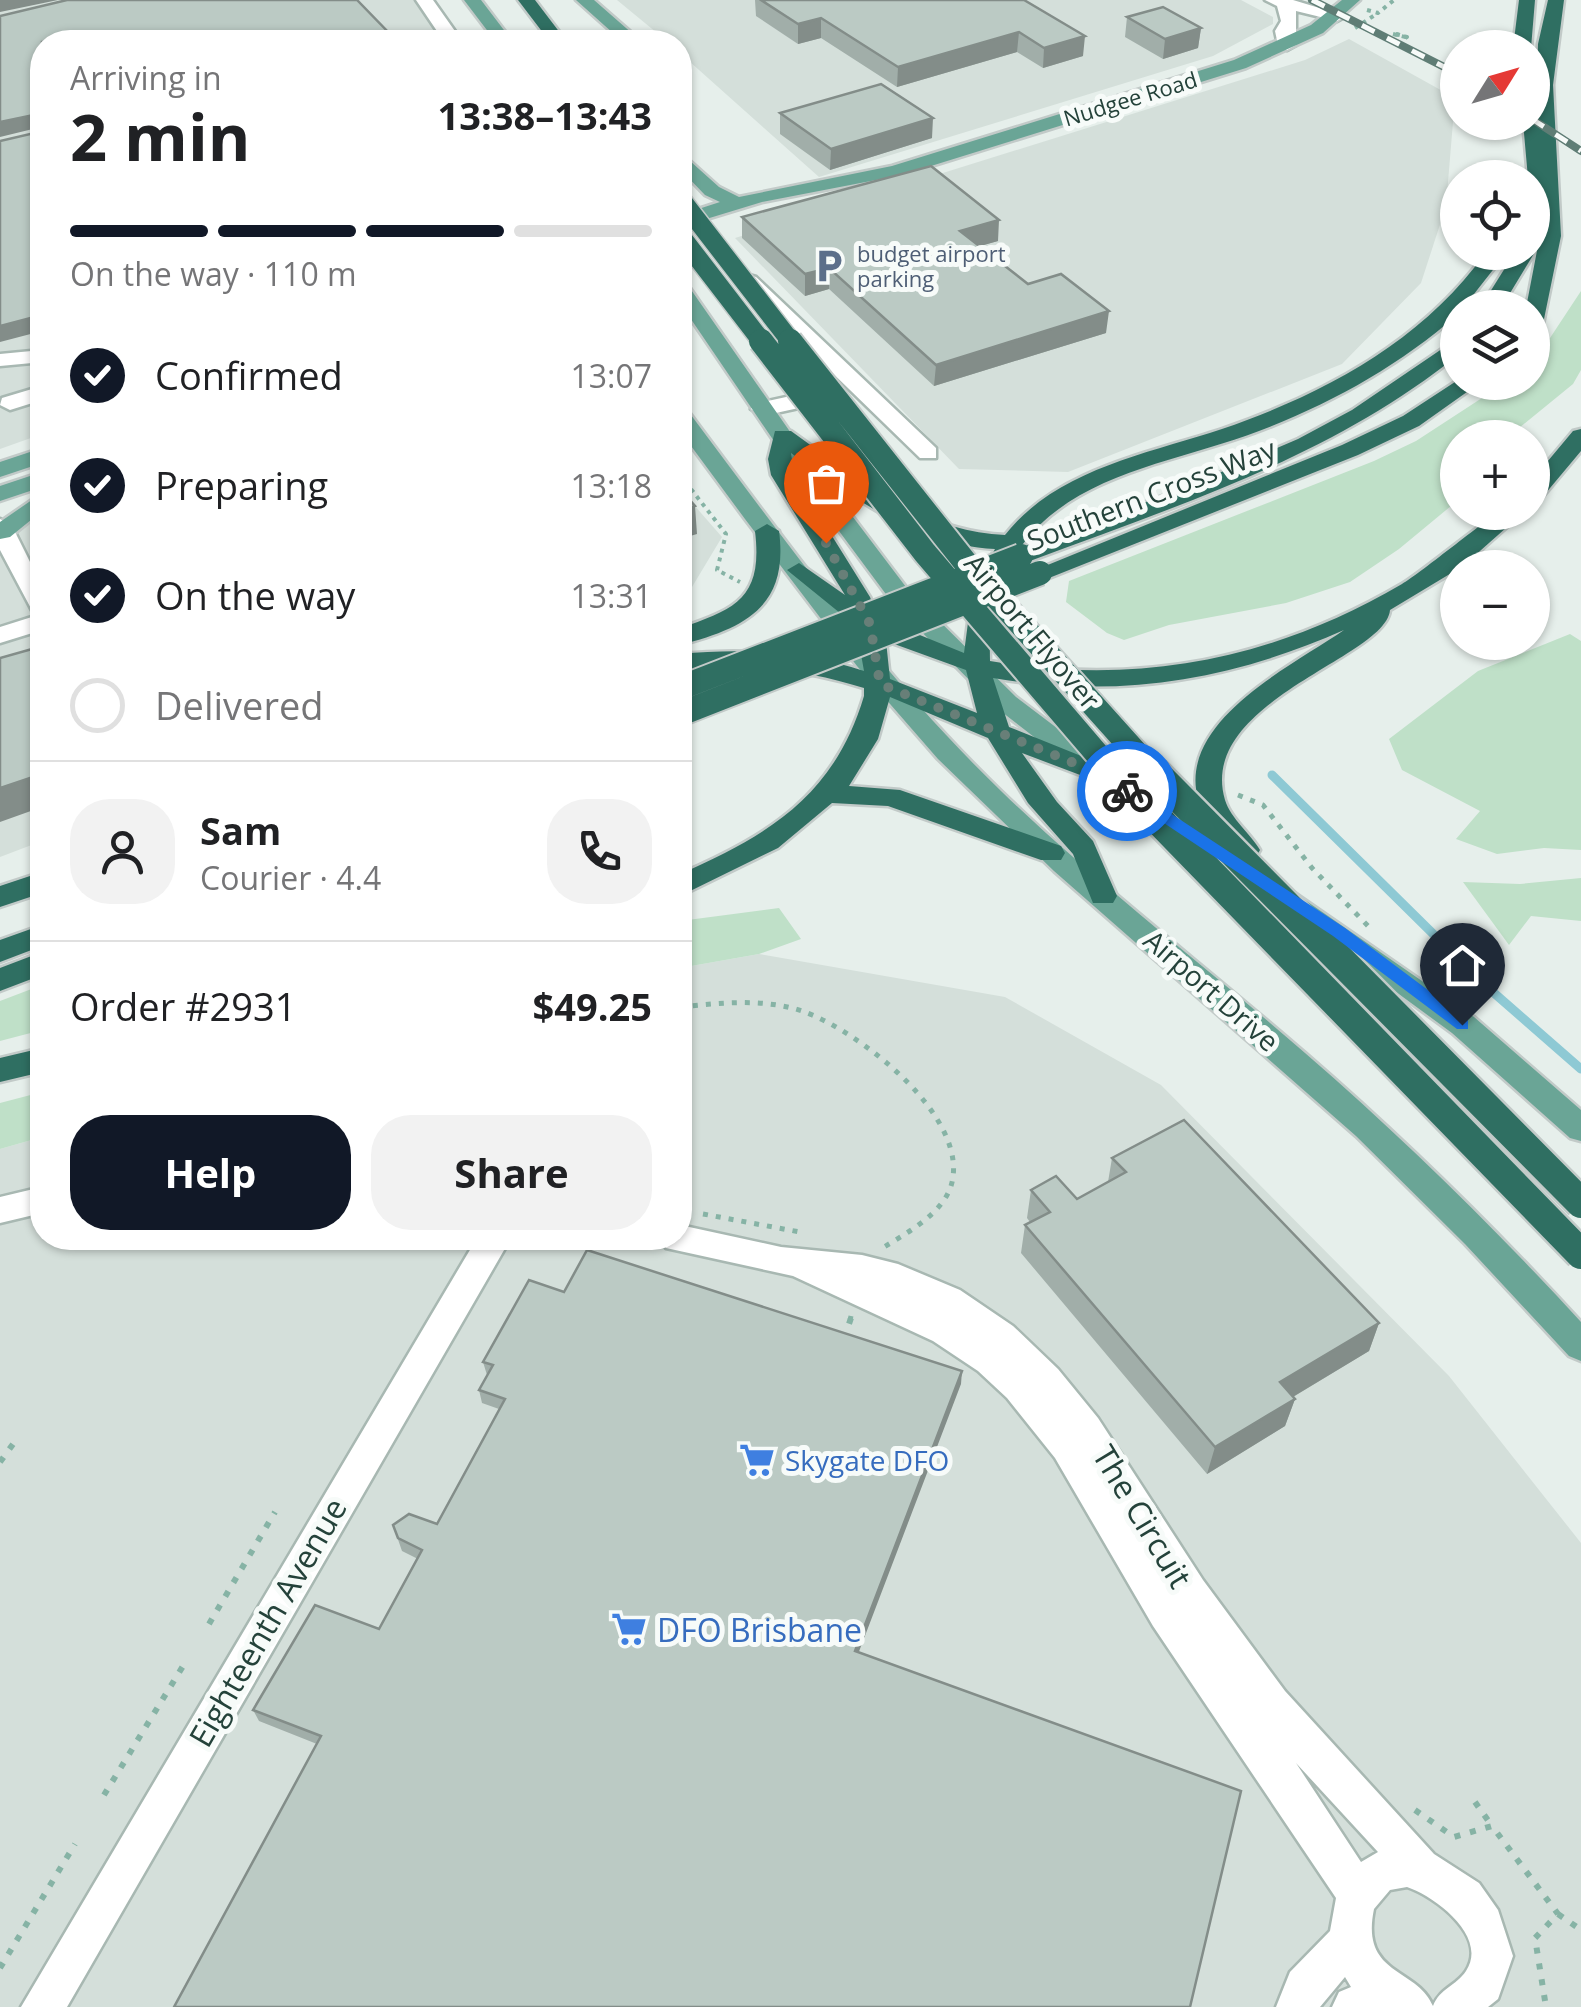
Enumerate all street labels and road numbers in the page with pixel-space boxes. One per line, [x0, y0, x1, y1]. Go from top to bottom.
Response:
street label: Nudgee Road [1059, 63, 1201, 133]
street label: Southern Cross Way [1021, 429, 1282, 559]
street label: Airport Flyover [957, 545, 1110, 717]
street label: Airport Drive [1136, 921, 1288, 1059]
street label: The Circuit [1084, 1437, 1202, 1595]
street label: Eighteenth Avenue [178, 1490, 356, 1754]

